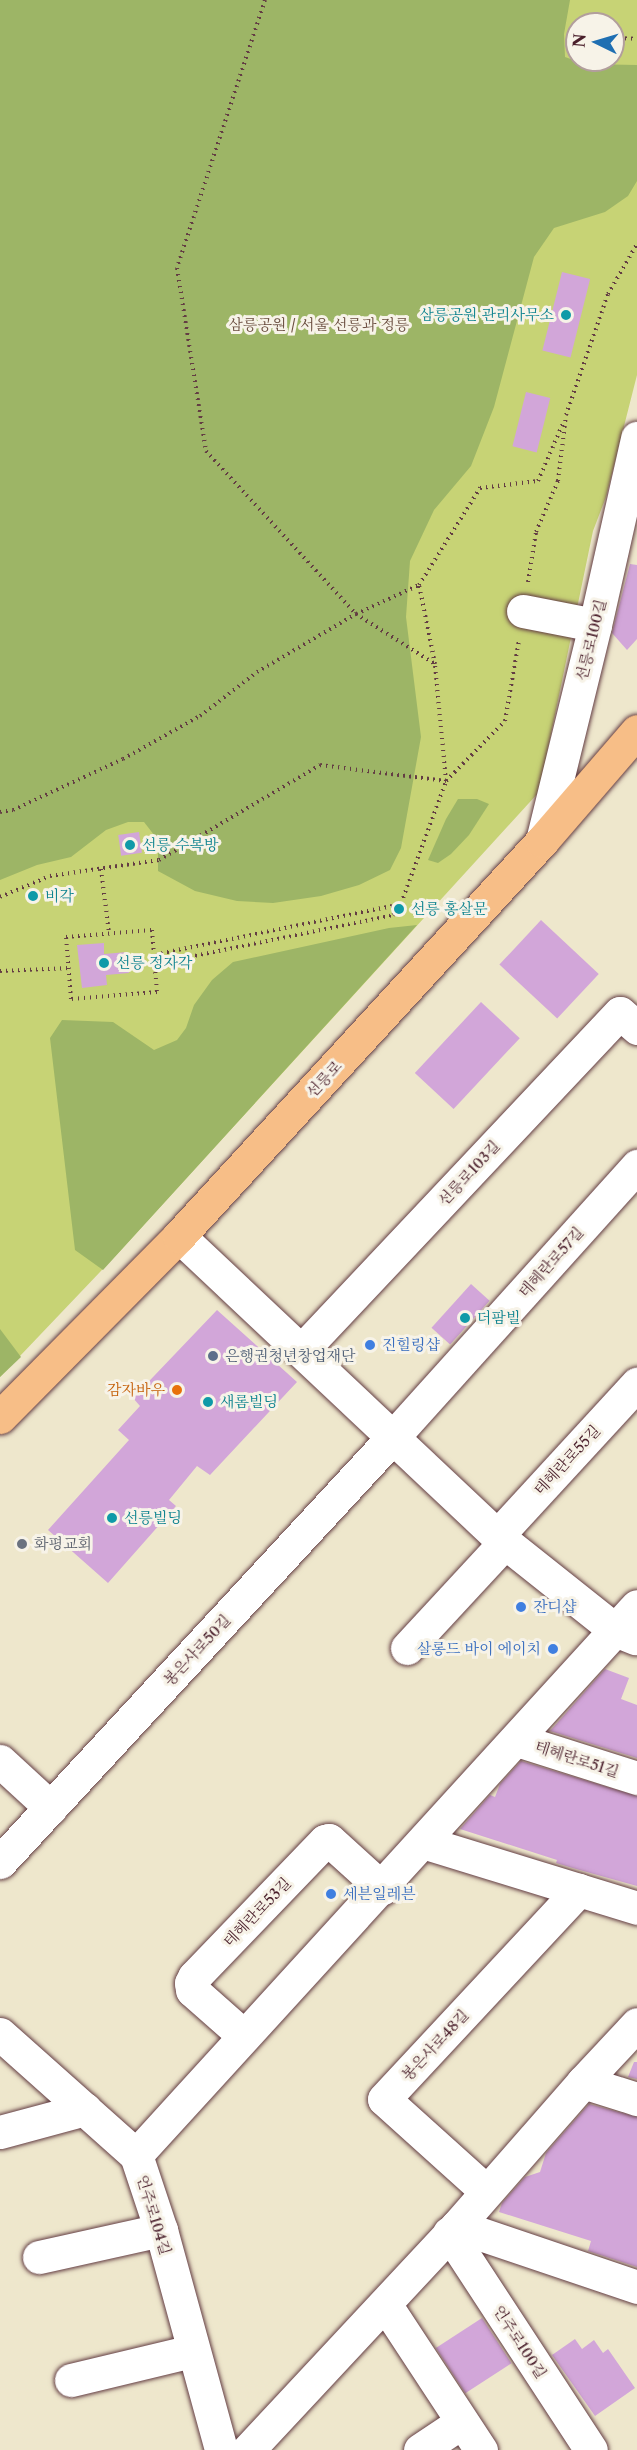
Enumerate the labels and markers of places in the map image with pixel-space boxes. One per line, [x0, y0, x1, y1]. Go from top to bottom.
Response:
place label: 삼릉공원 관리사무소 [420, 306, 554, 324]
marker: 삼릉공원 관리사무소 [559, 308, 573, 322]
place label: 선릉 수복방 [142, 836, 218, 854]
marker: 선릉 수복방 [123, 838, 137, 852]
place label: 비각 [45, 887, 74, 905]
marker: 비각 [26, 889, 40, 903]
place label: 선릉 홍살문 [411, 900, 487, 918]
marker: 선릉 홍살문 [392, 902, 406, 916]
place label: 선릉 정자각 [116, 954, 192, 972]
marker: 선릉 정자각 [97, 956, 111, 970]
place label: 더팜빌 [477, 1309, 520, 1327]
marker: 더팜빌 [458, 1311, 472, 1325]
place label: 진힐링샵 [382, 1336, 440, 1354]
marker: 진힐링샵 [363, 1338, 377, 1352]
place label: 은행권청년창업재단 [225, 1347, 355, 1365]
marker: 은행권청년창업재단 [206, 1349, 220, 1363]
place label: 감자바우 [107, 1381, 165, 1399]
marker: 감자바우 [170, 1383, 184, 1397]
place label: 새롬빌딩 [220, 1393, 278, 1411]
marker: 새롬빌딩 [201, 1395, 215, 1409]
place label: 선릉빌딩 [124, 1509, 182, 1527]
marker: 선릉빌딩 [105, 1511, 119, 1525]
place label: 화평교회 [34, 1535, 92, 1553]
marker: 화평교회 [15, 1537, 29, 1551]
place label: 잔디샵 [533, 1598, 576, 1616]
marker: 잔디샵 [514, 1600, 528, 1614]
place label: 살롱드 바이 에이치 [417, 1640, 541, 1658]
marker: 살롱드 바이 에이치 [546, 1642, 560, 1656]
place label: 세븐일레븐 [343, 1885, 415, 1903]
marker: 세븐일레븐 [324, 1887, 338, 1901]

